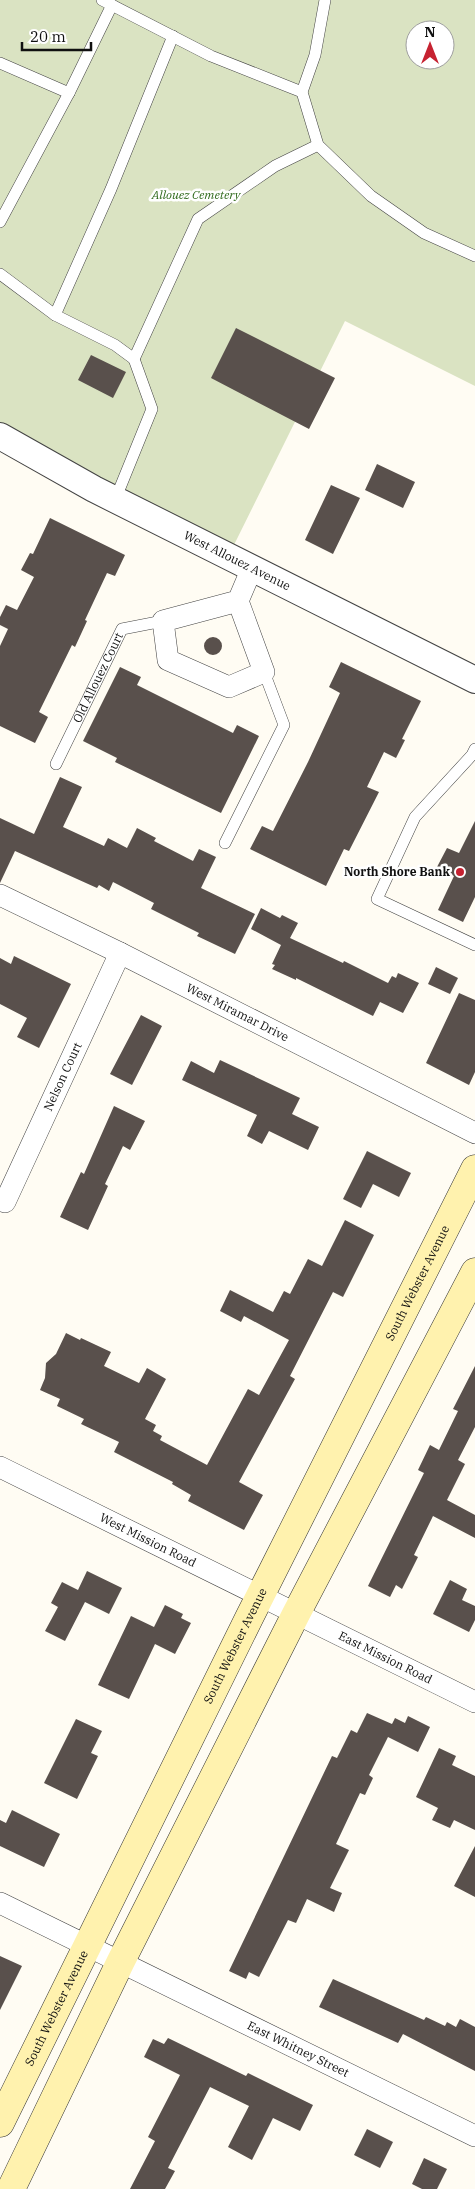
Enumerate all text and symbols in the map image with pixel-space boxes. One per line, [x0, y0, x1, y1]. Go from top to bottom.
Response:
scale bar [22, 20, 91, 52]
north arrow [405, 20, 455, 70]
text: N [424, 23, 436, 41]
text: 20 m [30, 27, 66, 46]
park label: Allouez Cemetery [151, 187, 242, 202]
street label: West Allouez Avenue [181, 527, 293, 593]
street label: Old Allouez Court [69, 630, 126, 725]
place label: North Shore Bank [344, 864, 451, 879]
marker: North Shore Bank [454, 866, 466, 878]
street label: West Miramar Drive [184, 980, 291, 1044]
street label: Nelson Court [40, 1040, 85, 1113]
street label: South Webster Avenue [382, 1223, 452, 1343]
street label: West Mission Road [97, 1510, 199, 1570]
street label: South Webster Avenue [200, 1585, 270, 1706]
street label: East Mission Road [336, 1628, 435, 1687]
street label: South Webster Avenue [21, 1948, 91, 2068]
street label: East Whitney Street [245, 2018, 352, 2080]

